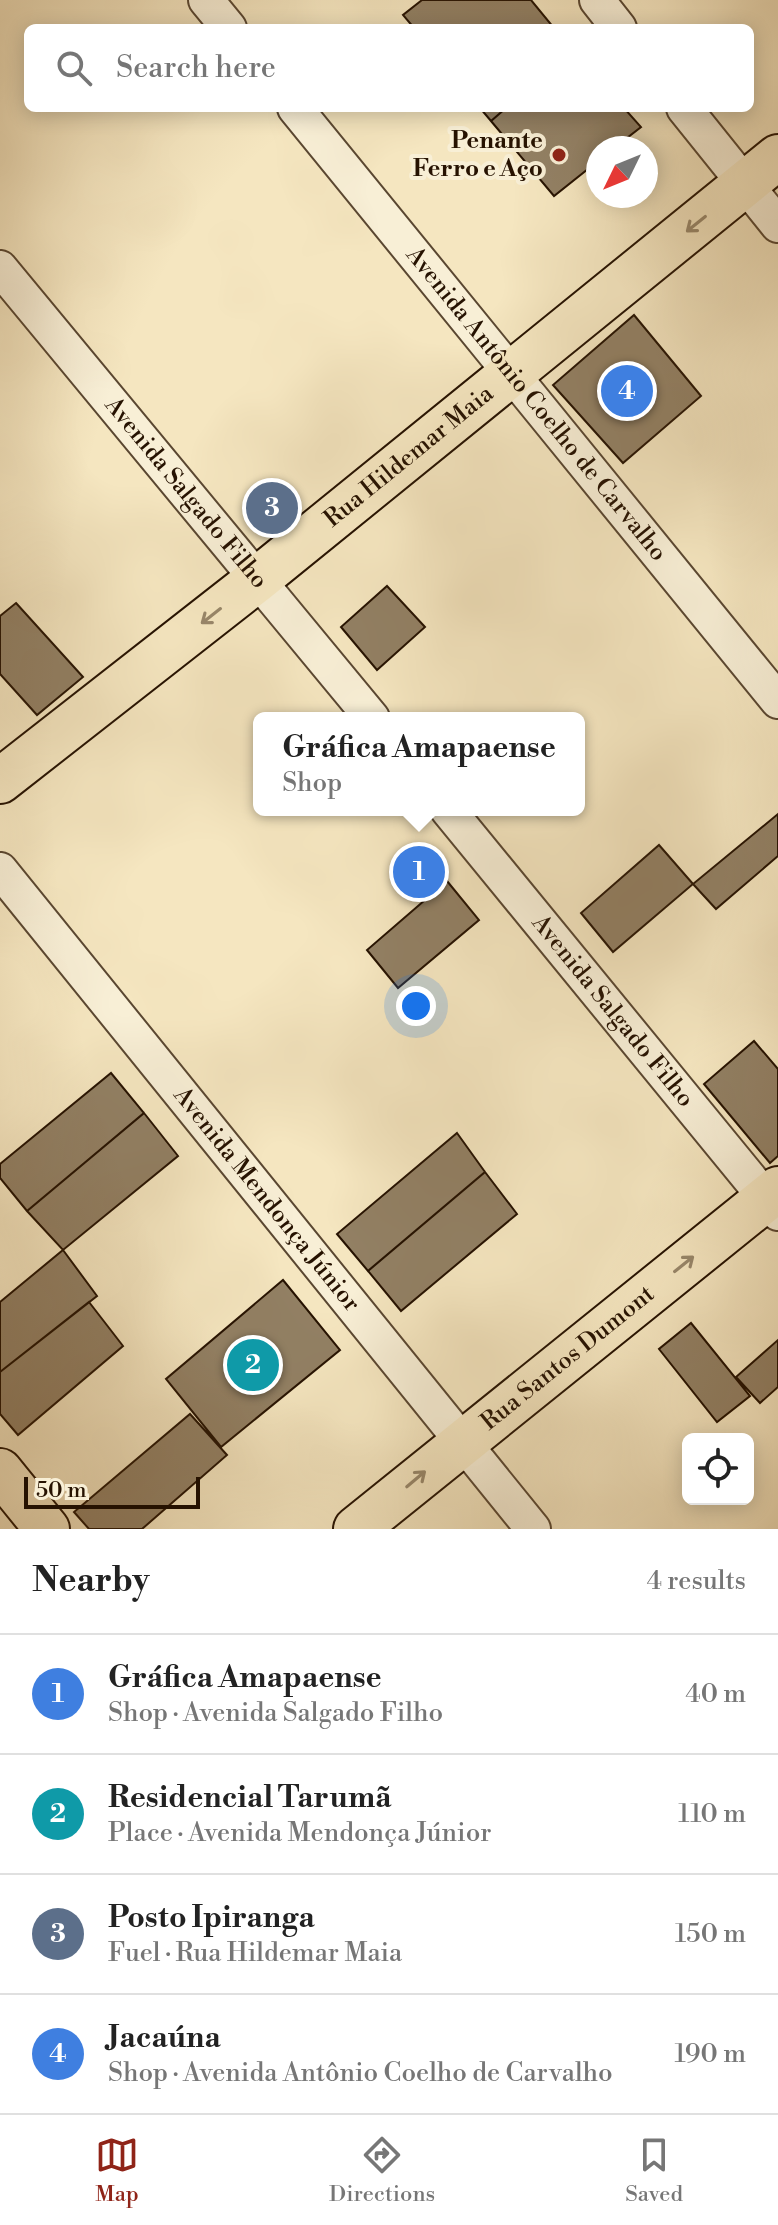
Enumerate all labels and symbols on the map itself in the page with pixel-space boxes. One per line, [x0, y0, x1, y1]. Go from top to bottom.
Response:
place label: Penante Ferro e Aço [413, 126, 543, 184]
north arrow [586, 136, 658, 208]
marker: Penante Ferro e Aço [550, 146, 568, 164]
one-way arrow [686, 215, 707, 233]
street label: Avenida Antônio Coelho de Carvalho [399, 240, 673, 567]
pin: 4 [601, 361, 653, 421]
street label: Rua Hildemar Maia [318, 378, 500, 534]
street label: Avenida Salgado Filho [97, 390, 274, 595]
pin: 3 [246, 478, 298, 538]
one-way arrow [201, 608, 222, 625]
pin: 1 [393, 842, 445, 902]
street label: Avenida Salgado Filho [524, 908, 700, 1114]
your location [396, 986, 436, 1026]
street label: Avenida Mendonça Júnior [166, 1080, 366, 1318]
one-way arrow [674, 1255, 694, 1273]
street label: Rua Santos Dumont [475, 1279, 661, 1437]
pin: 2 [227, 1335, 279, 1395]
one-way arrow [406, 1470, 426, 1488]
scale bar [24, 1473, 200, 1509]

